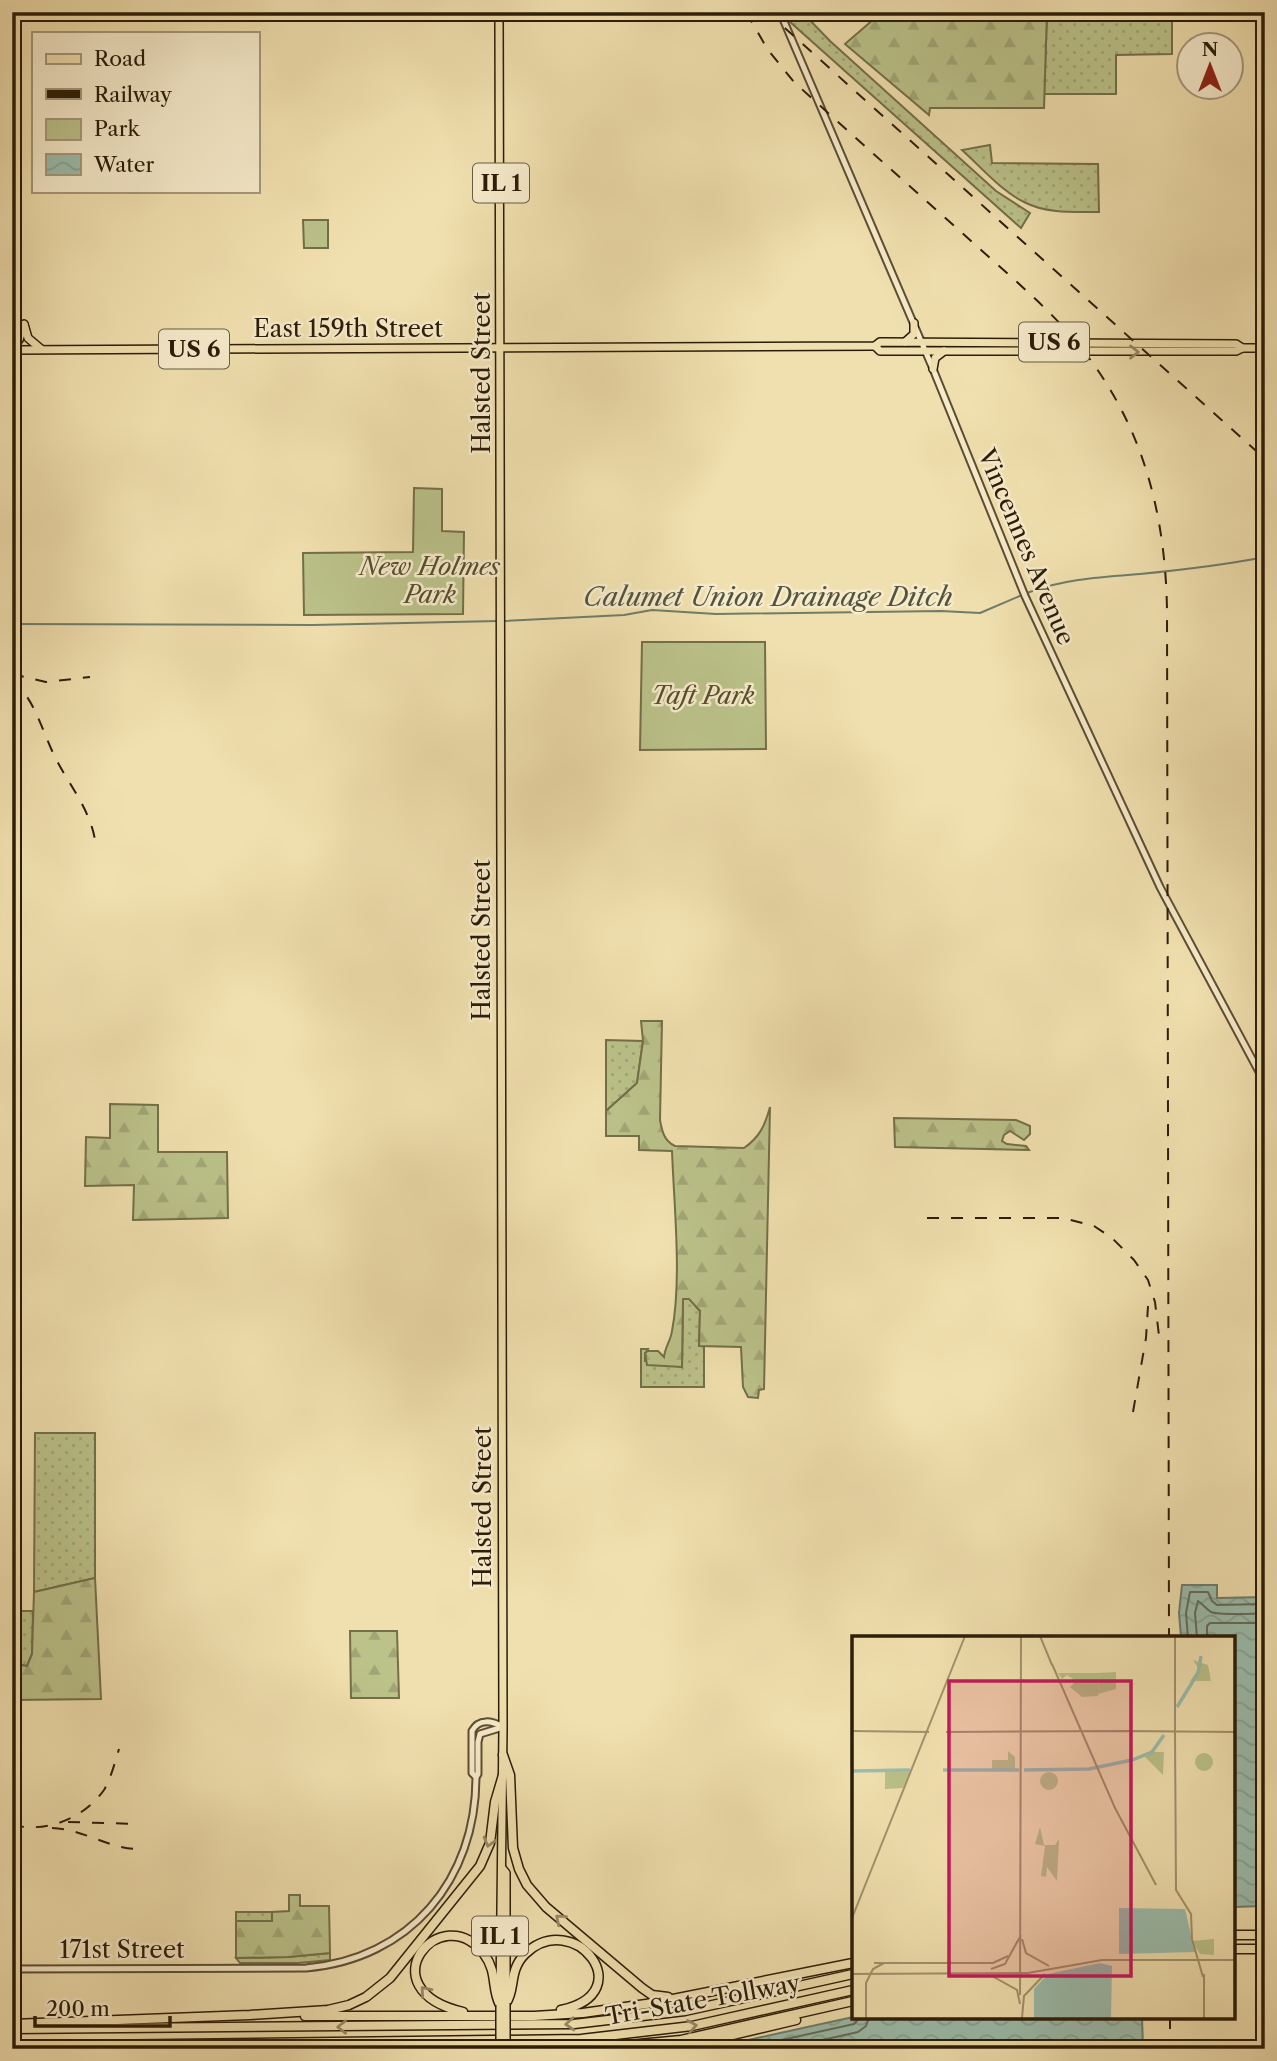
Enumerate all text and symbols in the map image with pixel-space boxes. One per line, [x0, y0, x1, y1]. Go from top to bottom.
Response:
legend [32, 32, 259, 192]
north arrow [1176, 32, 1246, 102]
text: N [1202, 38, 1218, 61]
text: Road [94, 46, 146, 71]
text: Railway [94, 82, 172, 107]
text: Park [94, 116, 140, 141]
text: Water [93, 152, 154, 177]
road number: IL 1 [473, 164, 529, 202]
street label: Halsted Street [467, 292, 496, 454]
street label: East 159th Street [253, 314, 443, 343]
road number: US 6 [1019, 322, 1089, 362]
road number: US 6 [159, 330, 229, 368]
one-way arrow [1129, 344, 1139, 360]
street label: Vincennes Avenue [972, 443, 1081, 649]
park label: New Holmes Park [358, 552, 501, 609]
water label: Calumet Union Drainage Ditch [583, 581, 953, 613]
park label: Taft Park [651, 681, 755, 710]
street label: Halsted Street [467, 859, 496, 1021]
street label: Halsted Street [468, 1426, 497, 1588]
inset map [852, 1636, 1235, 2019]
one-way arrow [483, 1836, 498, 1848]
one-way arrow [556, 1915, 569, 1927]
road number: IL 1 [472, 1916, 528, 1955]
street label: 171st Street [59, 1935, 185, 1964]
street label: Tri-State Tollway [603, 1968, 803, 2031]
scale bar [35, 1984, 170, 2028]
one-way arrow [421, 1987, 434, 1999]
text: 200 m [46, 1996, 110, 2021]
one-way arrow [564, 2017, 575, 2032]
one-way arrow [336, 2019, 347, 2035]
one-way arrow [686, 2019, 698, 2034]

